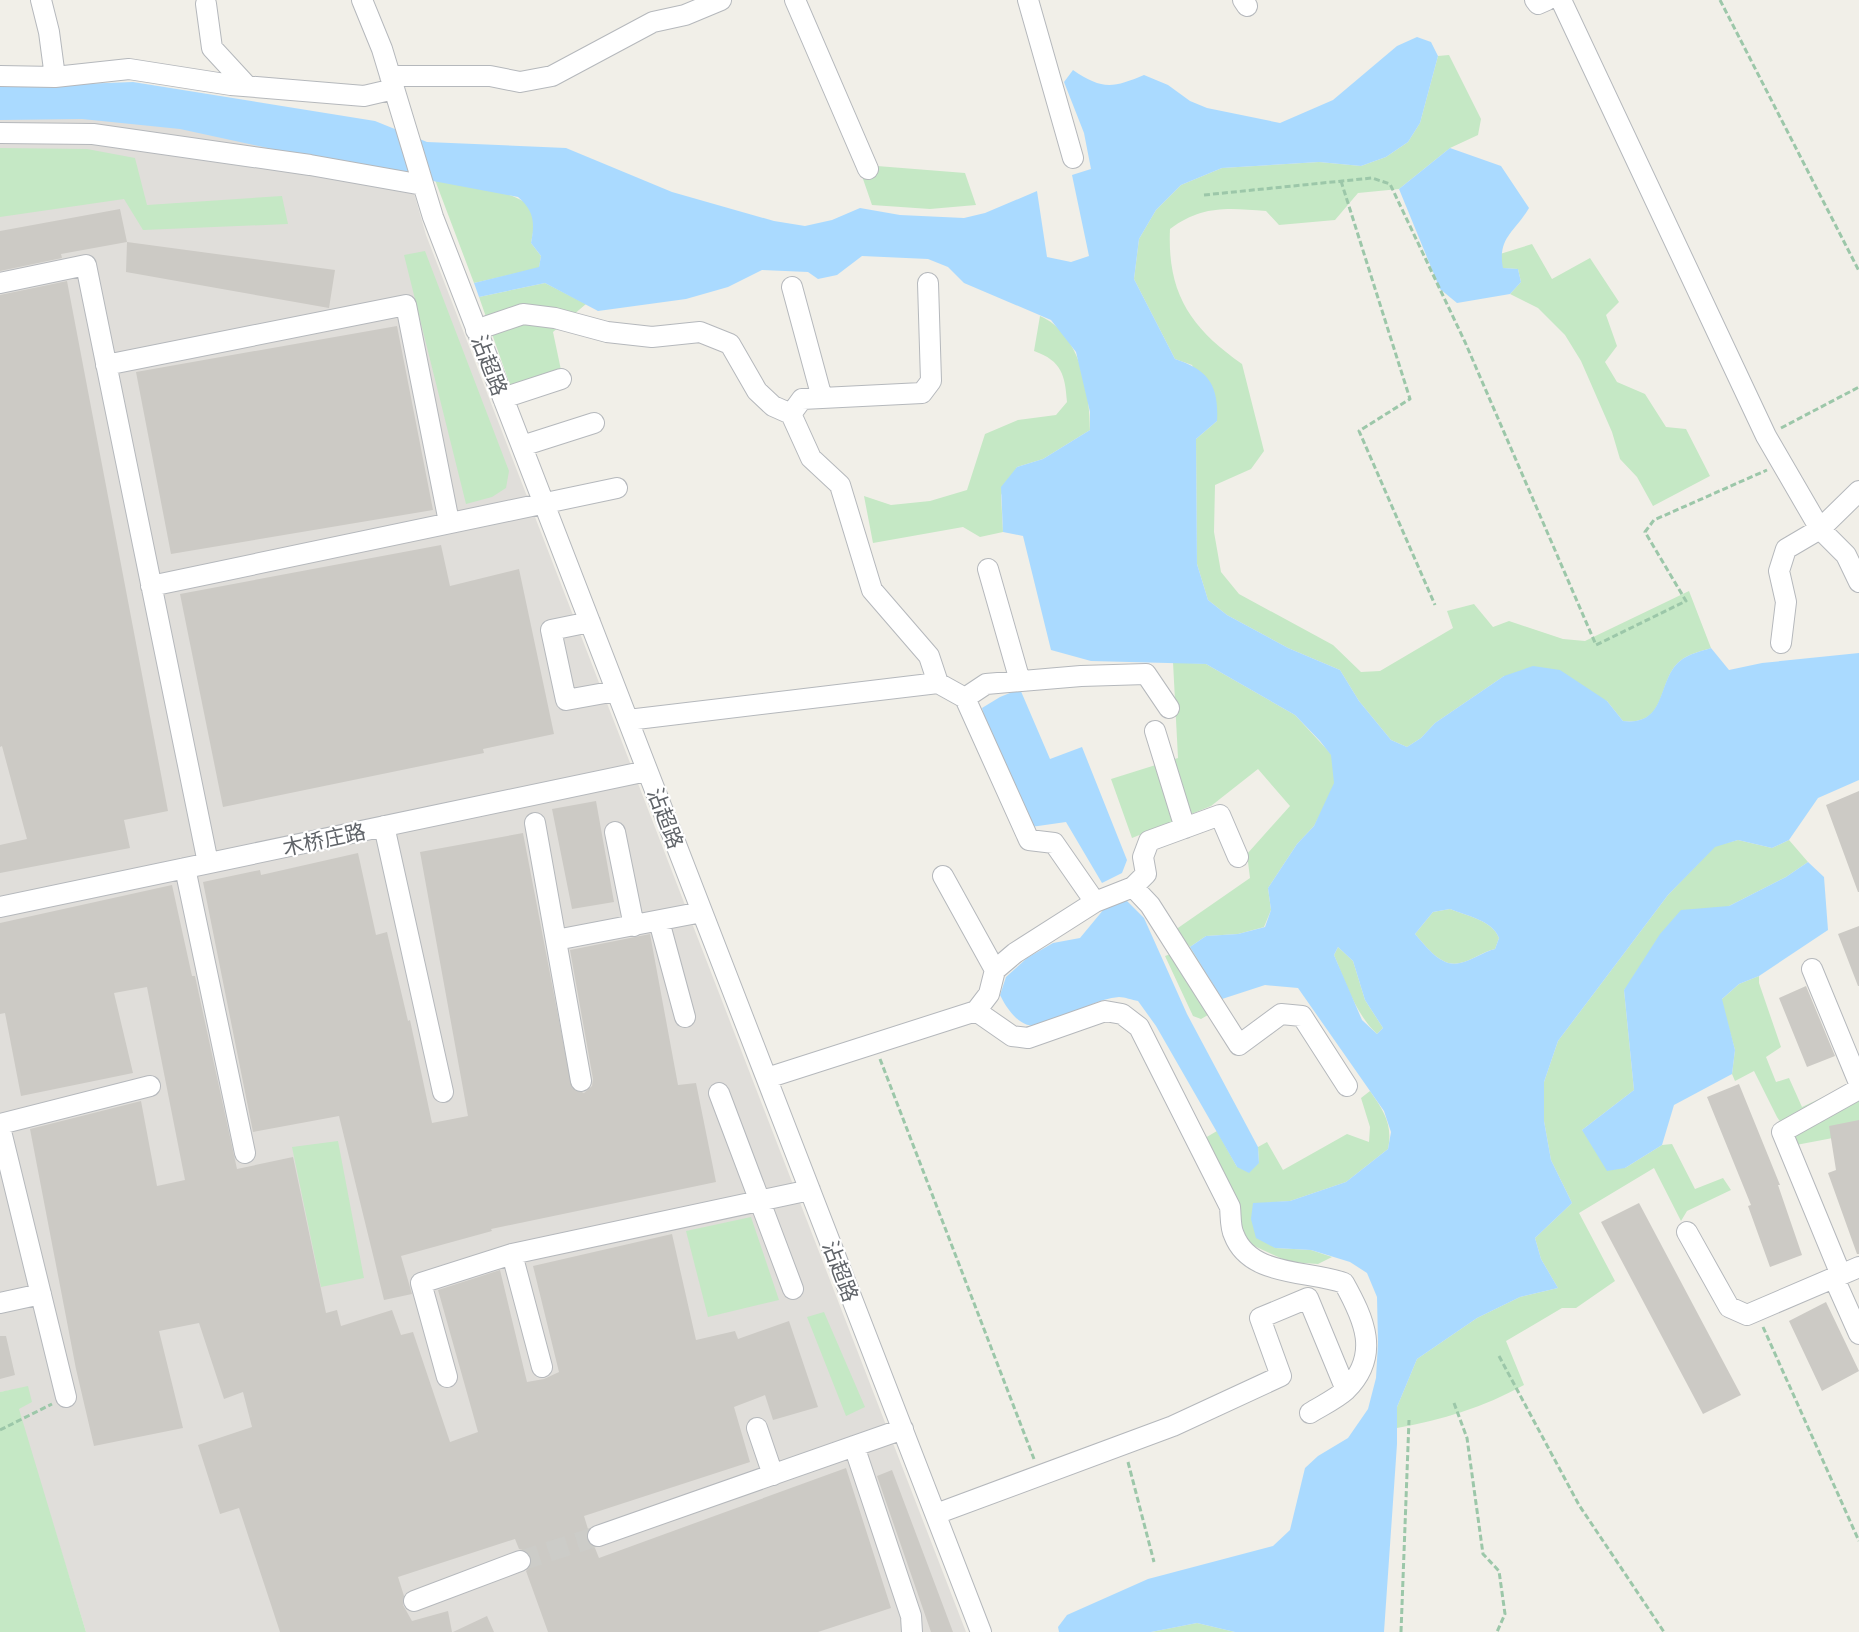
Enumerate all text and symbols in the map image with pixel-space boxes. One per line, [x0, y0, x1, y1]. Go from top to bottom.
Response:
street label: 沾超路 [466, 331, 514, 399]
street label: 沾超路 [642, 784, 690, 852]
street label: 木桥庄路 [280, 817, 368, 861]
street label: 沾超路 [817, 1237, 865, 1305]

